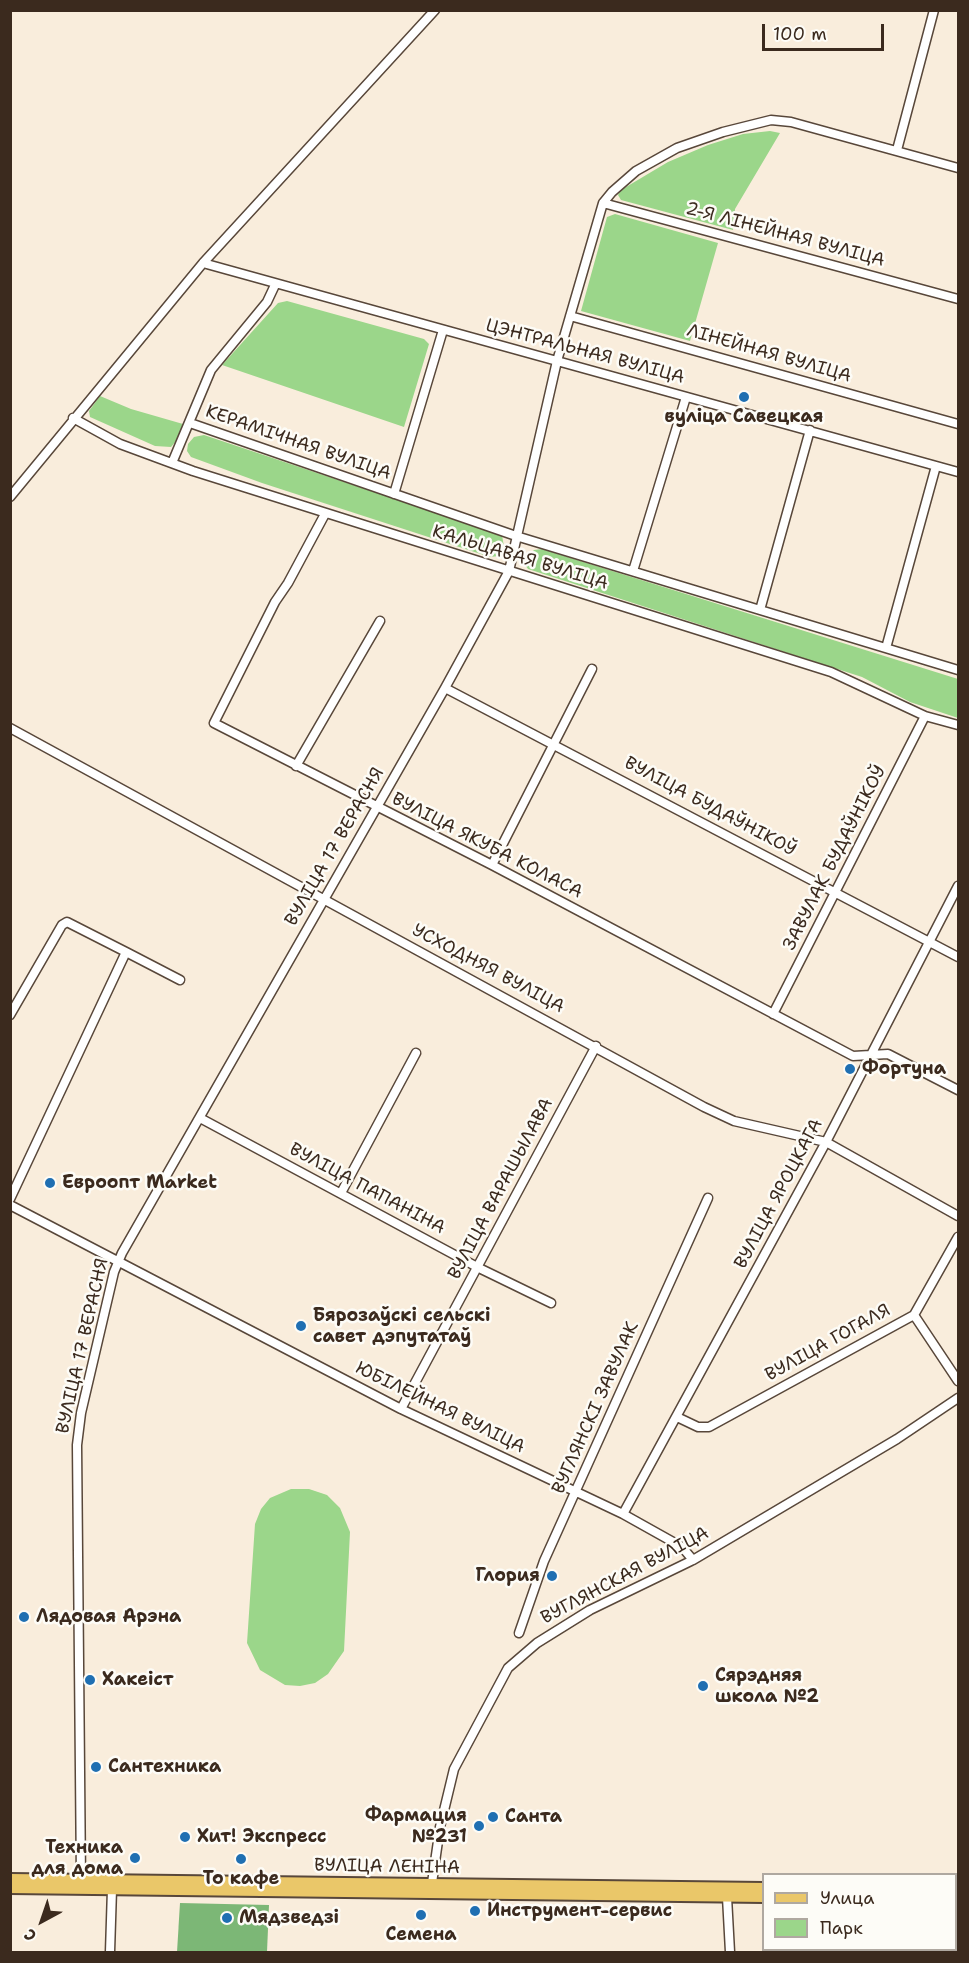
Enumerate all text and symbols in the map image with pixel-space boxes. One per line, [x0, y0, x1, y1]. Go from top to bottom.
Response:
scale bar [765, 12, 886, 50]
text: 100 m [773, 22, 827, 46]
street label: 2-Я ЛІНЕЙНАЯ ВУЛІЦА [683, 198, 887, 272]
street label: ЦЭНТРАЛЬНАЯ ВУЛІЦА [483, 315, 687, 389]
street label: ЛІНЕЙНАЯ ВУЛІЦА [684, 320, 854, 388]
marker: вуліца Савецкая [737, 390, 751, 404]
street label: КЕРАМІЧНАЯ ВУЛІЦА [202, 401, 394, 485]
place label: вуліца Савецкая [665, 406, 823, 428]
street label: КАЛЬЦАВАЯ ВУЛІЦА [430, 521, 610, 595]
street label: ВУЛІЦА БУДАЎНІКОЎ [620, 753, 800, 861]
street label: ЗАВУЛАК БУДАЎНІКОЎ [779, 762, 891, 954]
street label: ВУЛІЦА 17 ВЕРАСНЯ [281, 764, 389, 930]
street label: ВУЛІЦА ЯКУБА КОЛАСА [388, 788, 586, 904]
street label: УСХОДНЯЯ ВУЛІЦА [408, 920, 568, 1018]
place label: Фортуна [862, 1058, 946, 1080]
marker: Фортуна [843, 1062, 857, 1076]
street label: ВУЛІЦА ВАРАШЫЛАВА [444, 1095, 558, 1283]
street label: ВУЛІЦА ЯРОЦКАГА [730, 1115, 828, 1273]
street label: ВУЛІЦА ПАПАНІНА [285, 1139, 449, 1239]
place label: Евроопт Market [62, 1172, 217, 1194]
marker: Евроопт Market [43, 1176, 57, 1190]
street label: ВУЛІЦА 17 ВЕРАСНЯ [52, 1256, 114, 1436]
street label: ВУЛІЦА ГОГАЛЯ [762, 1300, 894, 1386]
place label: Бярозаўскі сельскі савет дэпутатаў [313, 1305, 491, 1348]
street label: ВУГЛЯНСКІ ЗАВУЛАК [548, 1318, 644, 1498]
marker: Бярозаўскі сельскі савет дэпутатаў [294, 1319, 308, 1333]
street label: ЮБІЛЕЙНАЯ ВУЛІЦА [352, 1358, 528, 1458]
street label: ВУГЛЯНСКАЯ ВУЛІЦА [537, 1523, 713, 1629]
place label: Глория [476, 1565, 540, 1587]
marker: Глория [545, 1569, 559, 1583]
place label: Лядовая Арэна [36, 1606, 181, 1628]
marker: Лядовая Арэна [17, 1610, 31, 1624]
place label: Сярэдняя школа №2 [715, 1665, 819, 1708]
place label: Хакеіст [102, 1669, 174, 1691]
marker: Хакеіст [83, 1673, 97, 1687]
marker: Сярэдняя школа №2 [696, 1679, 710, 1693]
place label: Сантехника [108, 1756, 221, 1778]
marker: Сантехника [89, 1760, 103, 1774]
place label: Фармация №231 [365, 1805, 467, 1848]
place label: Санта [505, 1806, 562, 1828]
marker: Санта [486, 1810, 500, 1824]
marker: Фармация №231 [472, 1819, 486, 1833]
place label: Хит! Экспресс [197, 1826, 327, 1848]
marker: Хит! Экспресс [178, 1830, 192, 1844]
place label: Техника для дома [31, 1837, 123, 1880]
marker: Техника для дома [128, 1851, 142, 1865]
marker: То кафе [234, 1852, 248, 1866]
street label: ВУЛІЦА ЛЕНІНА [314, 1855, 460, 1879]
place label: То кафе [203, 1868, 279, 1890]
legend [762, 1873, 957, 1951]
text: Улица [820, 1886, 874, 1910]
north arrow [12, 1891, 72, 1951]
place label: Инструмент-сервис [487, 1900, 672, 1922]
marker: Инструмент-сервис [468, 1904, 482, 1918]
place label: Мядзведзі [239, 1907, 339, 1929]
marker: Семена [414, 1908, 428, 1922]
marker: Мядзведзі [220, 1911, 234, 1925]
text: Парк [820, 1916, 863, 1940]
text: С [20, 1924, 41, 1946]
place label: Семена [385, 1924, 457, 1946]

